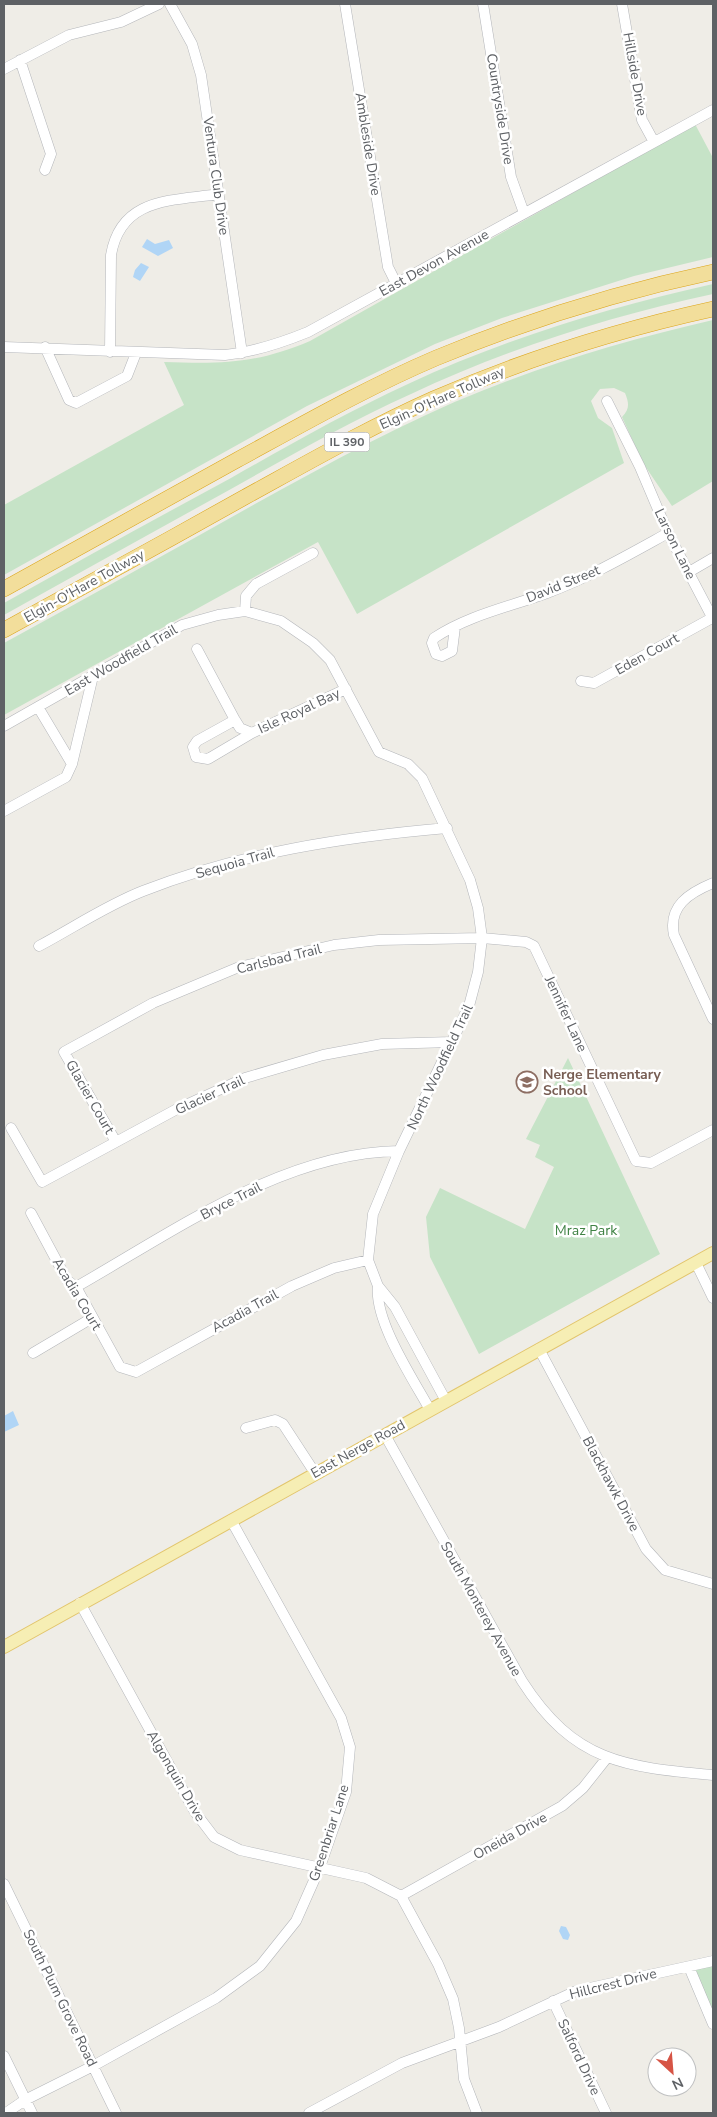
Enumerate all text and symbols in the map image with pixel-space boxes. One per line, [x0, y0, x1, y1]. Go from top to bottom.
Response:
street label: Hillside Drive [618, 31, 652, 117]
street label: Countryside Drive [482, 52, 518, 166]
street label: Ambleside Drive [350, 91, 386, 197]
street label: Ventura Club Drive [198, 115, 234, 236]
street label: East Devon Avenue [376, 225, 492, 301]
street label: Elgin-O'Hare Tollway [377, 362, 508, 434]
road number: IL 390 [324, 432, 370, 452]
street label: Larson Lane [650, 505, 700, 583]
street label: Elgin-O'Hare Tollway [20, 545, 148, 627]
street label: David Street [523, 561, 603, 607]
street label: East Woodfield Trail [61, 620, 182, 700]
street label: Eden Court [612, 629, 682, 679]
street label: Isle Royal Bay [255, 683, 344, 738]
street label: Sequoia Trail [193, 842, 277, 883]
street label: Carlsbad Trail [235, 939, 324, 979]
street label: Jennifer Lane [540, 972, 592, 1055]
street label: North Woodfield Trail [403, 1000, 478, 1133]
street label: Glacier Court [61, 1057, 119, 1137]
place label: Nerge Elementary School [543, 1065, 662, 1100]
street label: Glacier Trail [172, 1070, 249, 1119]
school or university icon: Nerge Elementary School [515, 1070, 539, 1094]
street label: Bryce Trail [197, 1177, 266, 1225]
park label: Mraz Park [555, 1221, 618, 1240]
street label: Acadia Court [48, 1254, 106, 1334]
street label: Acadia Trail [208, 1284, 283, 1337]
street label: East Nerge Road [307, 1415, 409, 1483]
street label: Blackhawk Drive [578, 1433, 644, 1535]
street label: South Monterey Avenue [436, 1538, 526, 1680]
street label: Algonquin Drive [142, 1727, 210, 1825]
street label: Greenbriar Lane [304, 1782, 354, 1884]
street label: Oneida Drive [470, 1808, 550, 1864]
street label: South Plum Grove Road [18, 1926, 102, 2070]
street label: Hillcrest Drive [567, 1964, 659, 2004]
street label: Salford Drive [553, 2016, 605, 2098]
north arrow [647, 2047, 697, 2097]
text: N [669, 2072, 686, 2094]

